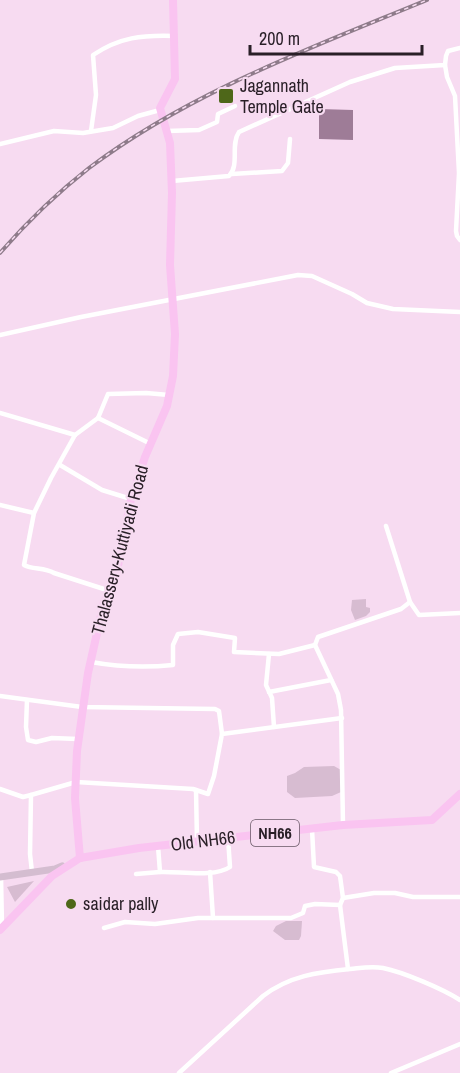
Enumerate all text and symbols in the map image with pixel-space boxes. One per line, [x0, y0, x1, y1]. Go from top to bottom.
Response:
scale bar [250, 18, 422, 56]
text: 200 m [259, 26, 300, 51]
place label: Jagannath Temple Gate [240, 73, 324, 119]
marker: Jagannath Temple Gate [217, 87, 235, 105]
street label: Thalassery-Kuttiyadi Road [85, 462, 154, 638]
road number: NH66 [251, 820, 299, 846]
street label: Old NH66 [169, 824, 237, 857]
place label: saidar pally [83, 891, 159, 916]
marker: saidar pally [64, 897, 78, 911]

